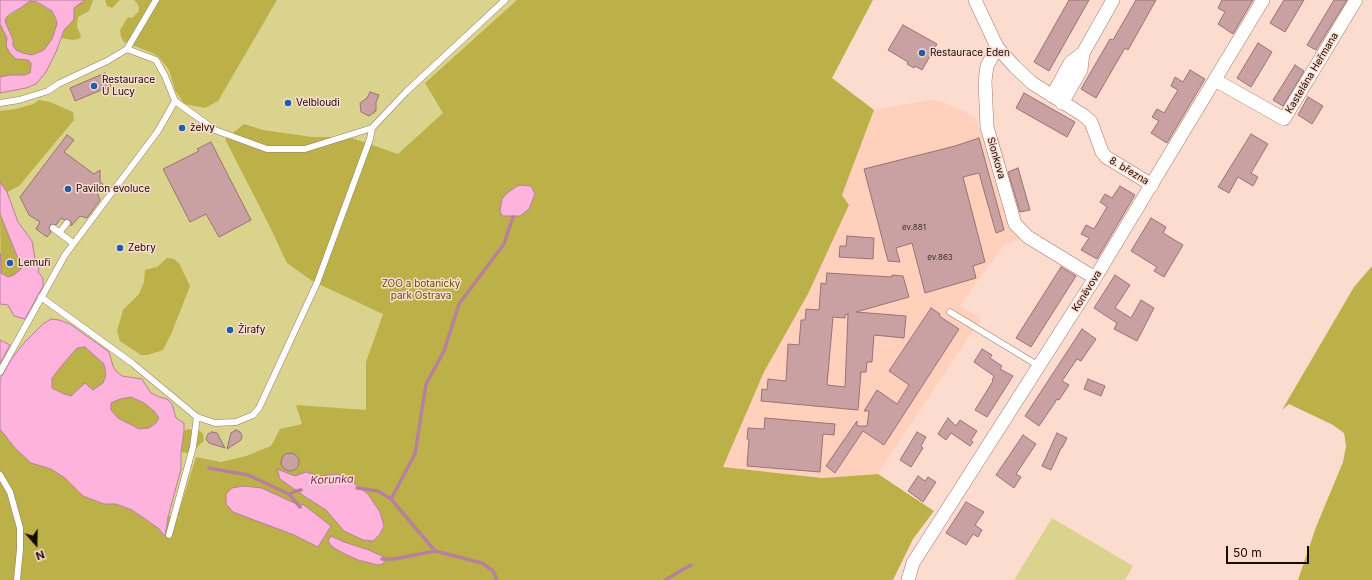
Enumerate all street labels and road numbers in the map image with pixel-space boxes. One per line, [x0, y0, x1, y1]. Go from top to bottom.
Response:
street label: Kastelána Heřmana [1283, 30, 1341, 116]
street label: Sionkova [984, 136, 1008, 180]
street label: 8. března [1107, 154, 1151, 188]
street label: Koněvova [1070, 268, 1104, 314]

